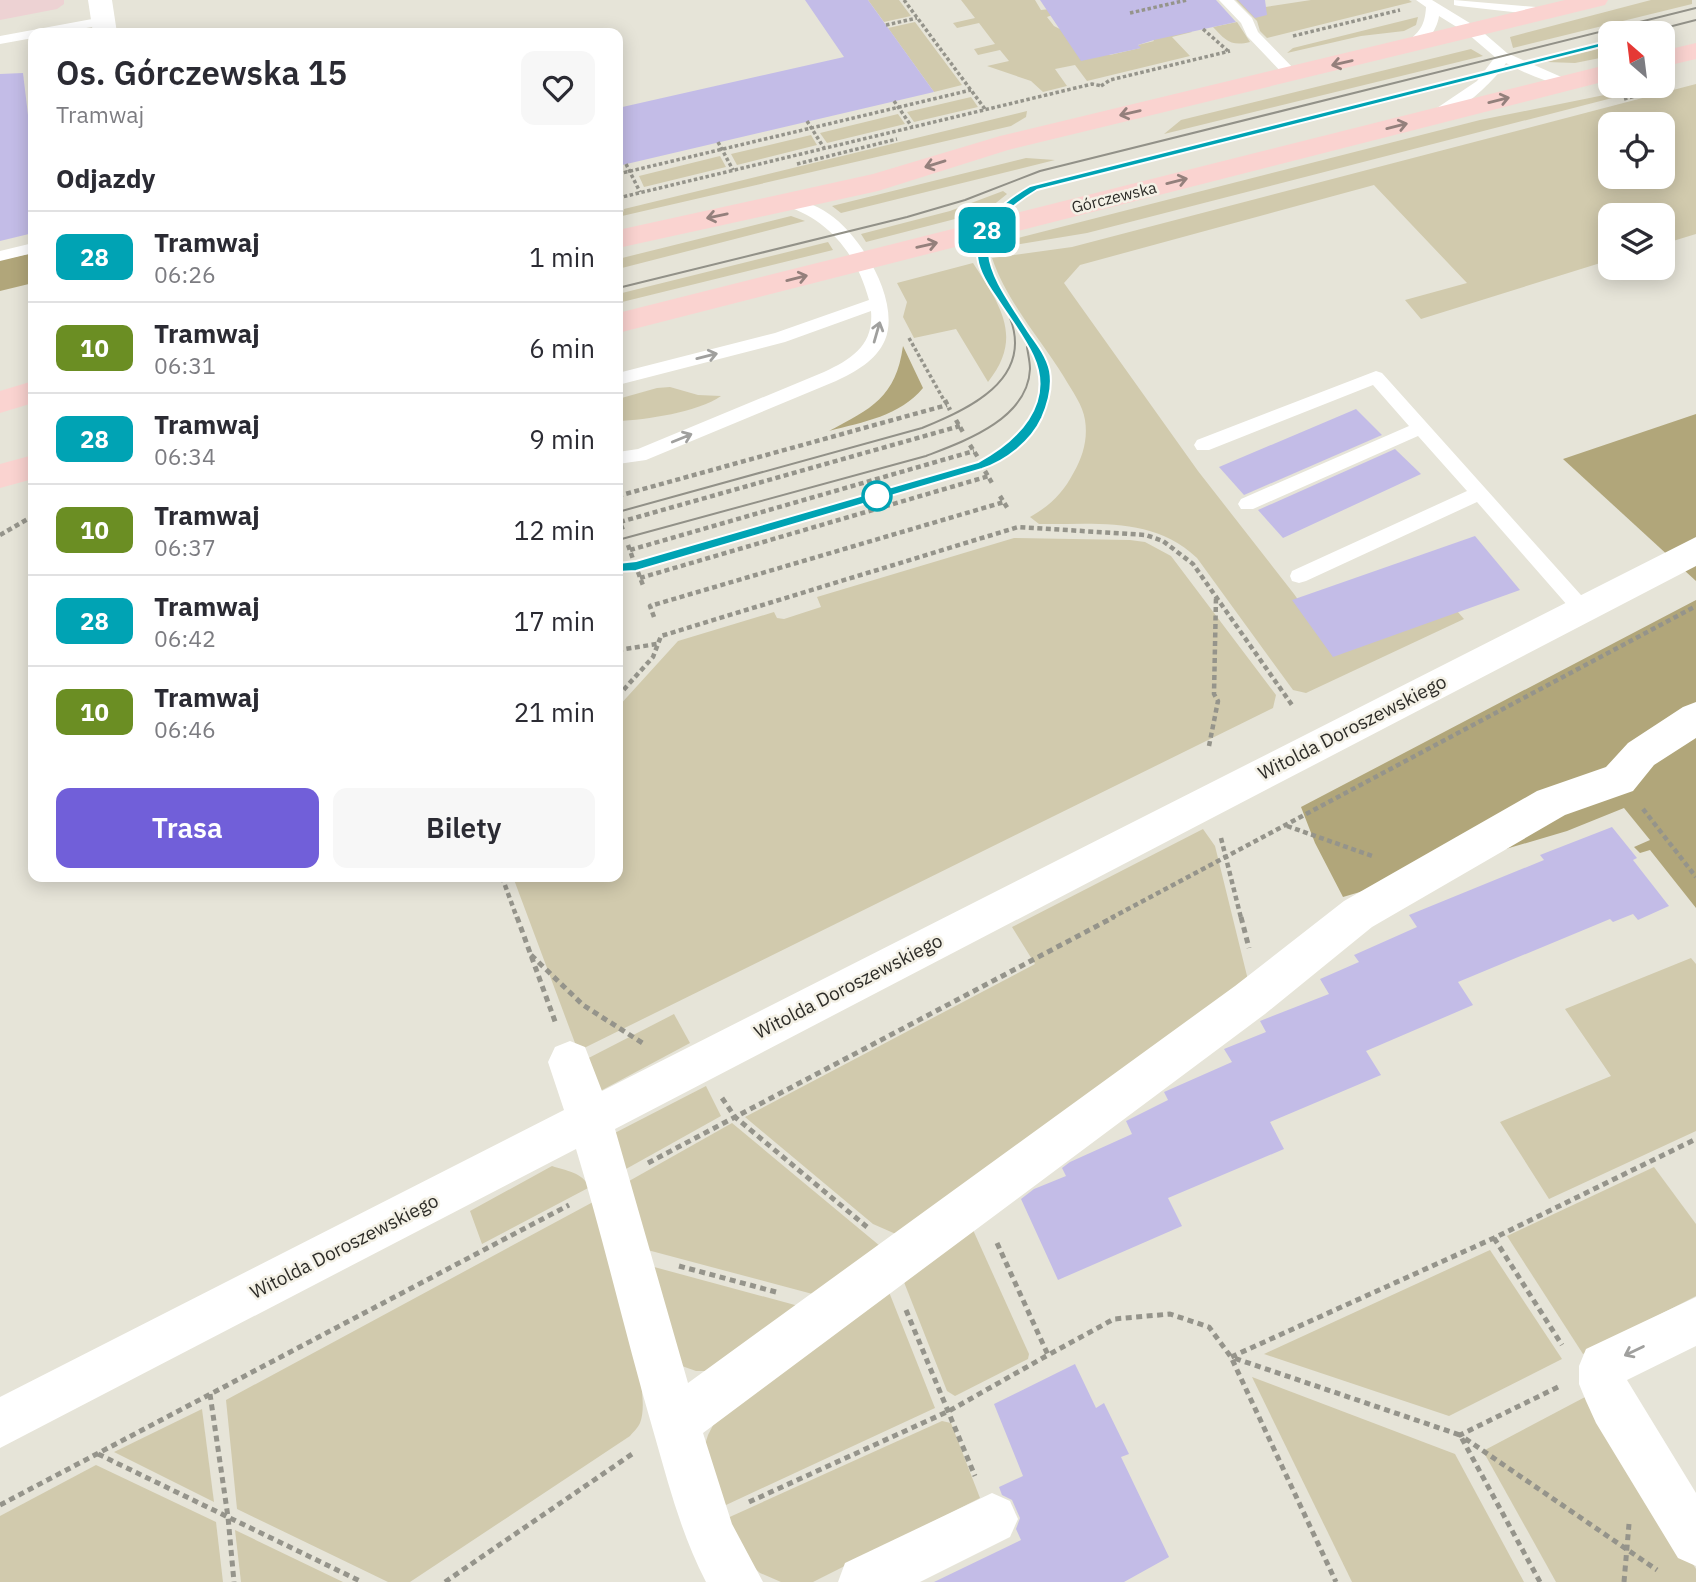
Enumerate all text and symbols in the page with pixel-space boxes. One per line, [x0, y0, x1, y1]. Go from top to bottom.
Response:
north arrow [1598, 21, 1675, 98]
map controls [1598, 21, 1675, 280]
text: Os. Górczewska 15 [56, 51, 347, 94]
button: heart [521, 51, 595, 125]
one-way arrow [1331, 57, 1354, 70]
one-way arrow [1487, 93, 1510, 106]
text: Tramwaj [56, 99, 144, 129]
one-way arrow [1119, 107, 1142, 120]
button: locate [1598, 112, 1675, 189]
one-way arrow [1385, 119, 1408, 132]
one-way arrow [924, 159, 946, 172]
text: Odjazdy [56, 161, 156, 195]
one-way arrow [1165, 174, 1188, 187]
street label: Górczewska [1069, 177, 1159, 217]
button: layers [1598, 203, 1675, 280]
line badge: 28 [956, 207, 1018, 253]
one-way arrow [706, 209, 729, 223]
text: 28 [973, 214, 1001, 246]
text: Tramwaj [154, 225, 260, 259]
one-way arrow [915, 238, 938, 251]
text: 1 min [529, 240, 595, 274]
text: 28 [80, 241, 109, 273]
text: 06:26 [154, 259, 216, 289]
one-way arrow [785, 271, 808, 284]
text: Tramwaj [154, 316, 260, 350]
one-way arrow [871, 322, 884, 344]
text: 6 min [529, 331, 595, 365]
text: 10 [80, 332, 109, 364]
one-way arrow [696, 349, 718, 362]
text: 06:31 [154, 350, 216, 380]
text: Tramwaj [154, 407, 260, 441]
text: 9 min [529, 422, 595, 456]
text: 28 [80, 423, 109, 455]
one-way arrow [671, 431, 693, 444]
text: 06:34 [154, 441, 216, 471]
unlabelled marker [862, 481, 892, 511]
text: Tramwaj [154, 498, 260, 532]
text: 12 min [514, 513, 595, 547]
text: 10 [80, 514, 109, 546]
text: 06:37 [154, 532, 216, 562]
text: Tramwaj [154, 589, 260, 623]
text: 17 min [514, 604, 595, 638]
text: 28 [80, 605, 109, 637]
text: 06:42 [154, 623, 216, 653]
street label: Witolda Doroszewskiego [1254, 669, 1450, 785]
text: Tramwaj [154, 680, 260, 714]
text: 21 min [514, 695, 595, 729]
text: 10 [80, 696, 109, 728]
text: 06:46 [154, 714, 216, 744]
button: Trasa [56, 788, 319, 868]
button: Bilety [333, 788, 595, 868]
street label: Witolda Doroszewskiego [750, 928, 946, 1044]
street label: Witolda Doroszewskiego [246, 1188, 442, 1304]
one-way arrow [1624, 1344, 1645, 1358]

